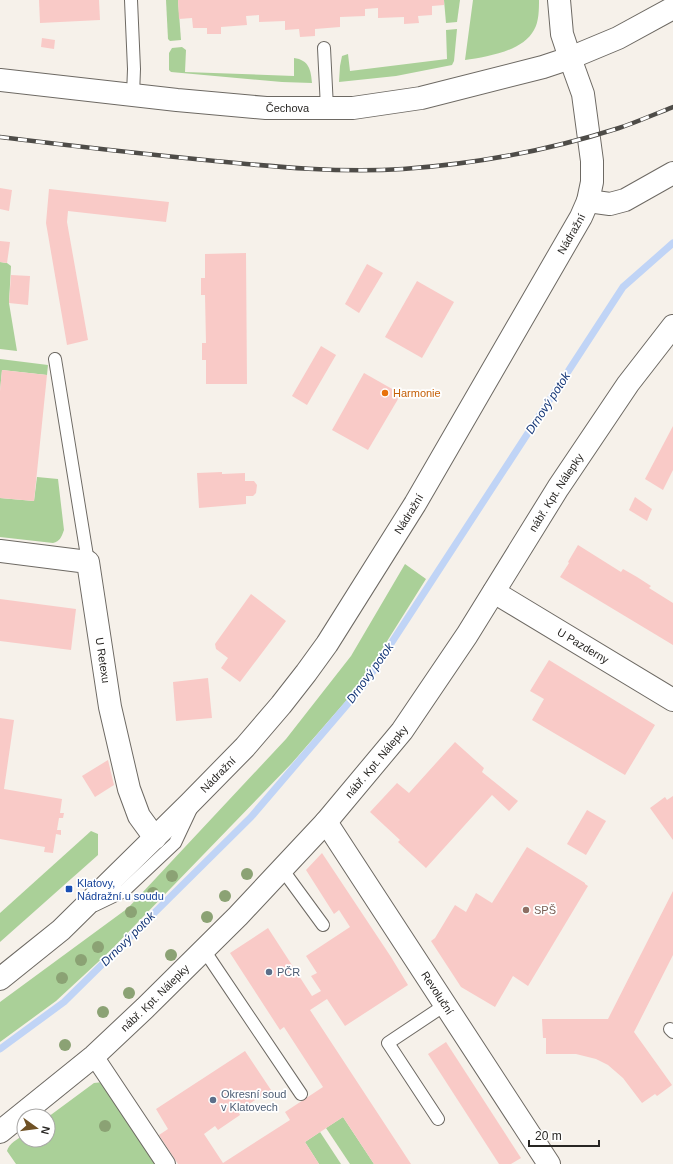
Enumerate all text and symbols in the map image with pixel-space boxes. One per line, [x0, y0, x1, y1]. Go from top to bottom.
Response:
street label: Čechova [266, 102, 310, 114]
street label: Nádražní [555, 212, 588, 256]
water label: Drnový potok [523, 369, 574, 436]
place label: Harmonie [393, 387, 441, 399]
marker: Harmonie [380, 388, 390, 398]
street label: nábř. Kpt. Nálepky [526, 451, 586, 534]
street label: Nádražní [392, 492, 425, 536]
street label: U Pazderny [555, 626, 611, 666]
street label: U Retexu [94, 637, 112, 684]
water label: Drnový potok [344, 639, 397, 706]
street label: nábř. Kpt. Nálepky [343, 723, 410, 800]
street label: Nádražní [198, 755, 238, 795]
place label: Klatovy, Nádražní u soudu [77, 877, 164, 902]
marker: Klatovy, Nádražní u soudu [64, 884, 74, 894]
place label: SPŠ [534, 904, 556, 916]
marker: SPŠ [521, 905, 531, 915]
water label: Drnový potok [98, 908, 159, 969]
street label: nábř. Kpt. Nálepky [118, 962, 192, 1034]
place label: PČR [277, 966, 300, 978]
marker: PČR [264, 967, 274, 977]
street label: Revoluční [419, 969, 456, 1017]
place label: Okresní soud v Klatovech [221, 1088, 286, 1113]
marker: Okresní soud v Klatovech [208, 1095, 218, 1105]
north arrow [16, 1108, 56, 1148]
scale bar [529, 1122, 599, 1148]
text: N [39, 1125, 52, 1136]
text: 20 m [535, 1129, 562, 1143]

